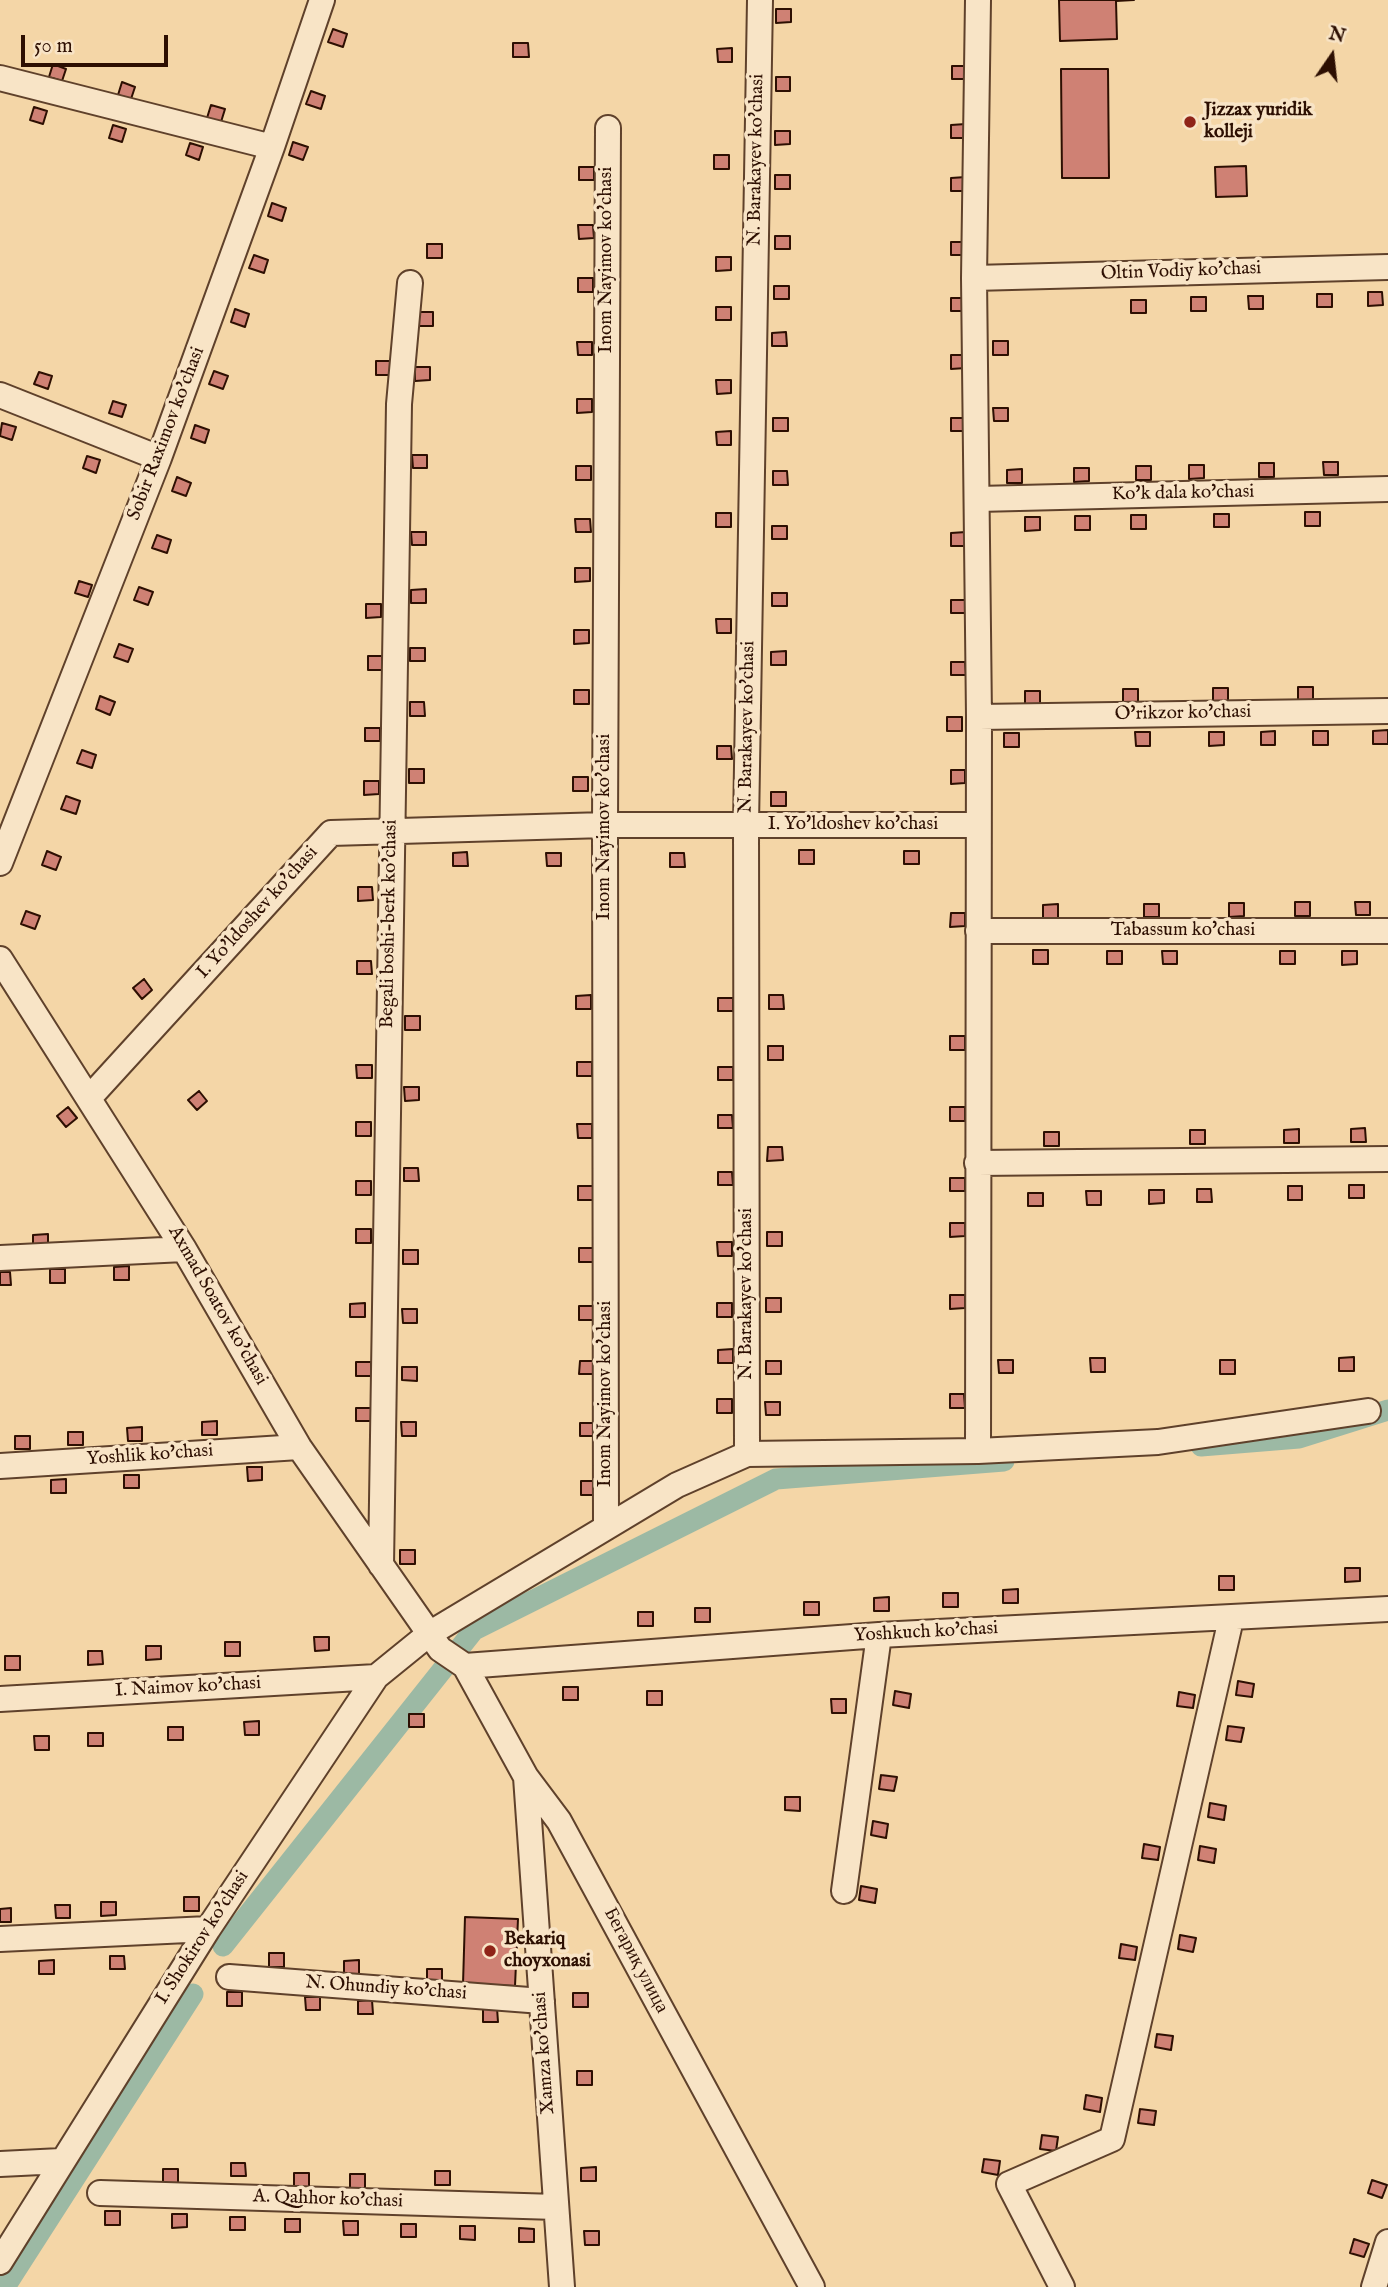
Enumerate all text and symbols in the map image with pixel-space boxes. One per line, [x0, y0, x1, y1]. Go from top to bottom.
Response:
scale bar [24, 21, 172, 65]
north arrow [1297, 21, 1367, 91]
text: N [1326, 22, 1348, 49]
text: 50 m [34, 33, 73, 60]
street label: N. Barakayev ko'chasi [744, 74, 770, 246]
place label: Jizzax yuridik kolleji [1204, 100, 1312, 144]
marker: Jizzax yuridik kolleji [1182, 114, 1198, 130]
street label: Inom Nayimov ko'chasi [596, 167, 618, 353]
street label: Oltin Vodiy ko'chasi [1100, 258, 1262, 286]
street label: Sobir Raximov ko'chasi [123, 344, 211, 524]
street label: Ko'k dala ko'chasi [1111, 481, 1255, 507]
street label: N. Barakayev ko'chasi [735, 641, 761, 813]
street label: O'rikzor ko'chasi [1114, 701, 1252, 727]
street label: Inom Nayimov ko'chasi [594, 734, 616, 920]
street label: I. Yo'ldoshev ko'chasi [768, 814, 938, 836]
street label: Begali boshi-berk ko'chasi [377, 819, 403, 1029]
street label: I. Yo'ldoshev ko'chasi [192, 842, 324, 984]
street label: Tabassum ko'chasi [1111, 920, 1255, 942]
street label: N. Barakayev ko'chasi [736, 1208, 758, 1380]
street label: Axmad Soatov ko'chasi [162, 1222, 272, 1390]
street label: Inom Nayimov ko'chasi [595, 1301, 617, 1487]
street label: Yoshlik ko'chasi [86, 1440, 214, 1472]
street label: Yoshkuch ko'chasi [853, 1618, 999, 1648]
street label: I. Naimov ko'chasi [114, 1673, 262, 1703]
street label: I. Shokirov ko'chasi [151, 1867, 255, 2009]
street label: Бегариқ улица [598, 1905, 672, 2017]
place label: Bekariq choyxonasi [504, 1929, 591, 1973]
marker: Bekariq choyxonasi [482, 1943, 498, 1959]
street label: N. Ohundiy ko'chasi [304, 1972, 468, 2006]
street label: Xamza ko'chasi [529, 1991, 561, 2115]
street label: A. Qahhor ko'chasi [253, 2186, 403, 2214]

